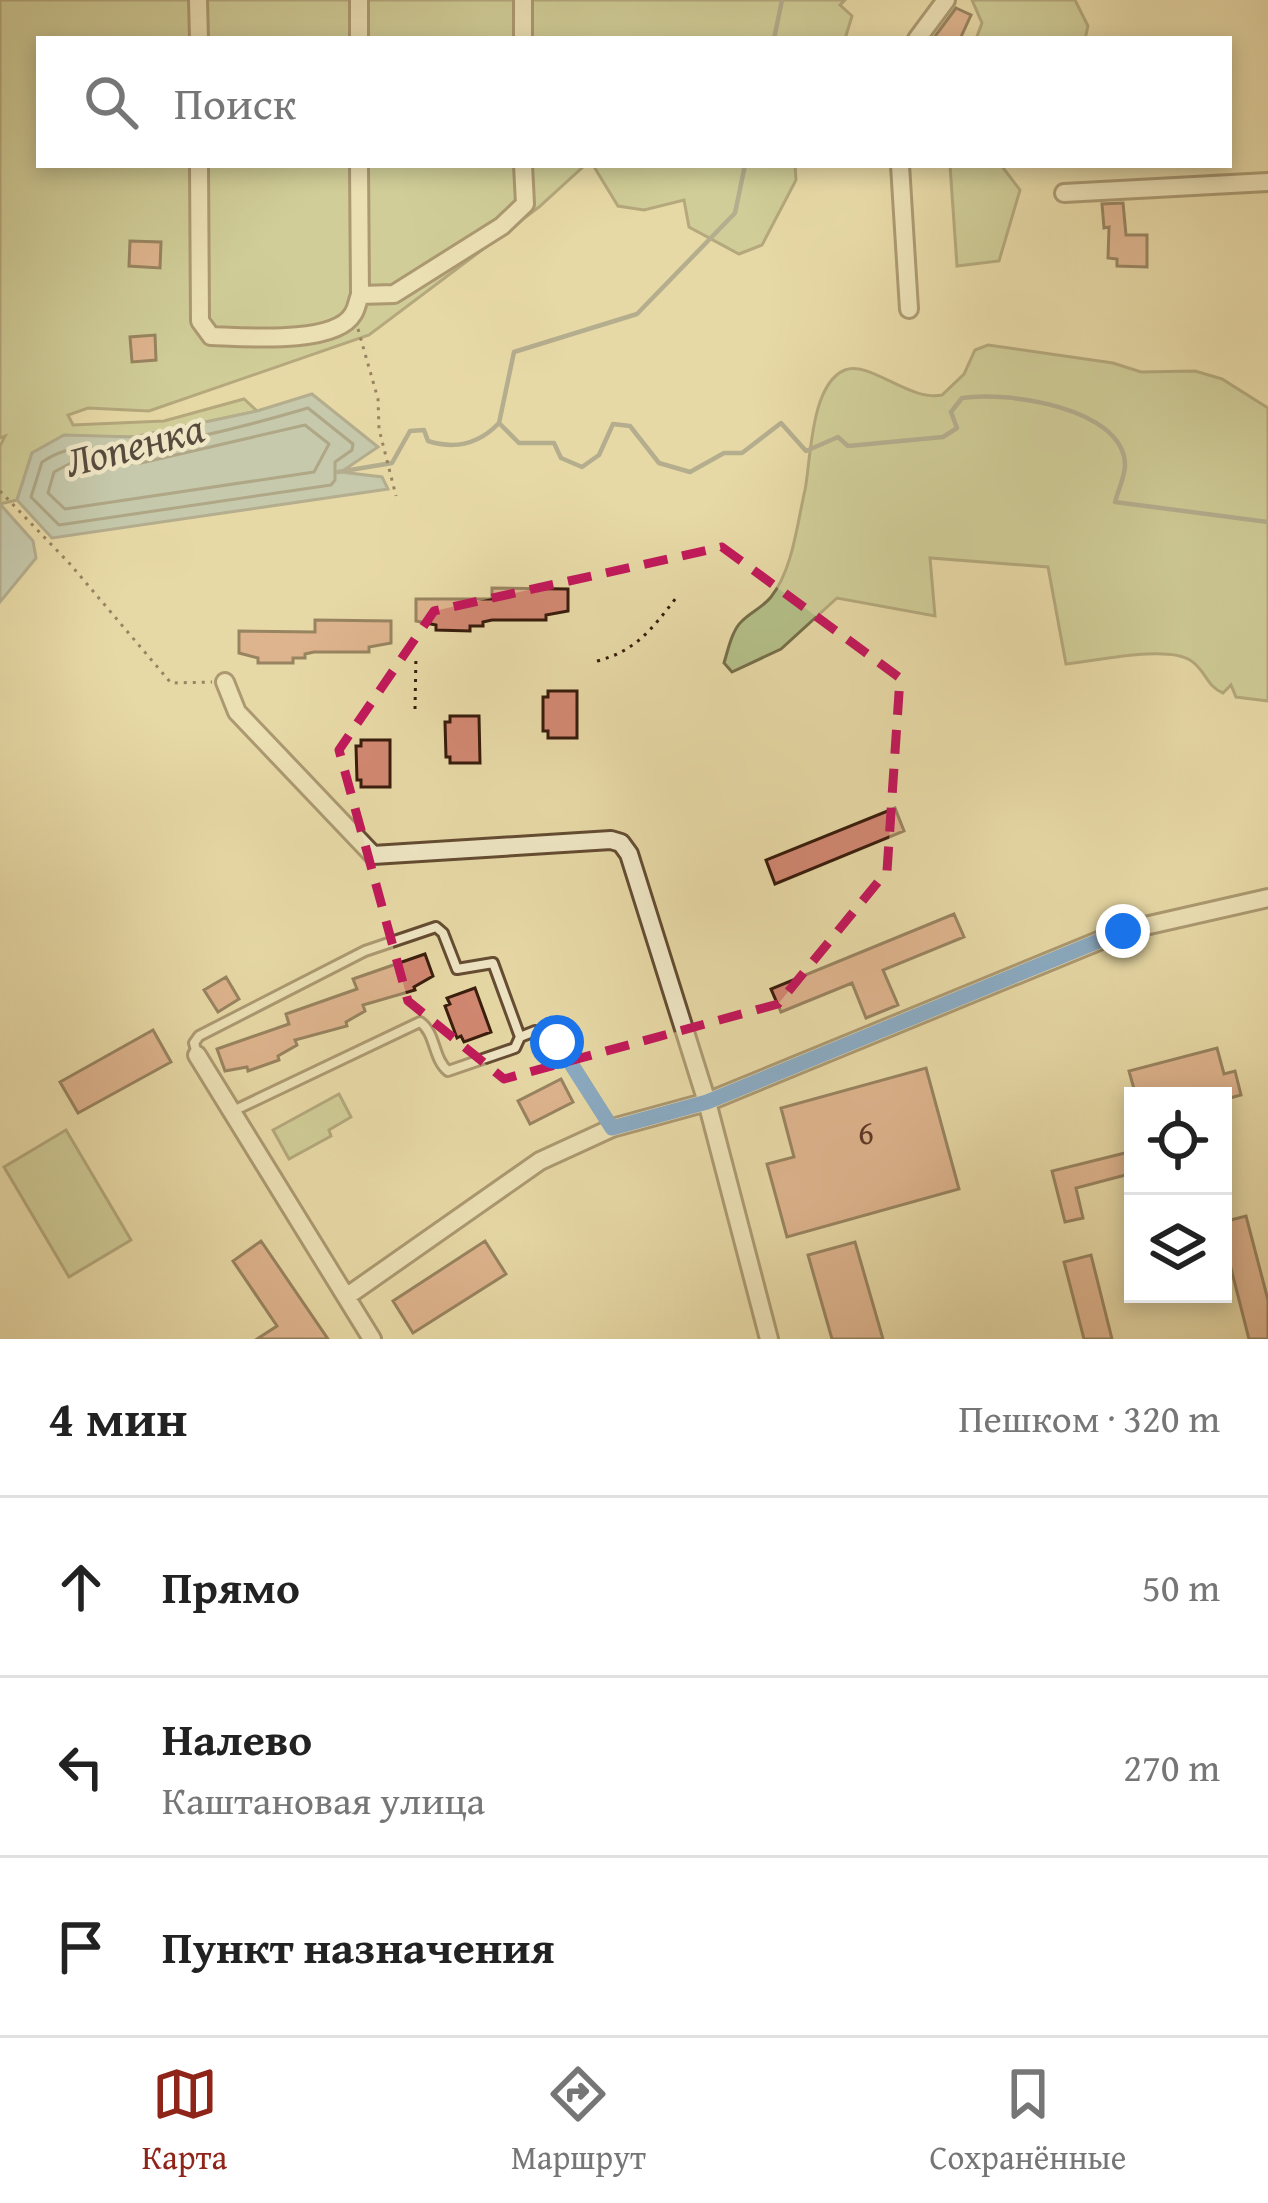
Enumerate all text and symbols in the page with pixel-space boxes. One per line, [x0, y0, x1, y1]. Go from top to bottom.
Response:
search box [36, 36, 1232, 168]
icon: search [78, 69, 144, 135]
text: Поиск [174, 70, 296, 135]
water label: Лопенка [58, 396, 211, 492]
route end [1096, 904, 1150, 958]
route start [530, 1015, 584, 1069]
map controls [1124, 1087, 1232, 1303]
button: locate [1124, 1087, 1232, 1195]
house number: 6 [858, 1108, 874, 1156]
button: layers [1124, 1195, 1232, 1303]
text: 4 мин [48, 1380, 187, 1455]
text: Пешком · 320 m [958, 1389, 1220, 1446]
icon: ahead [48, 1554, 114, 1620]
text: Прямо [162, 1554, 300, 1619]
text: 50 m [1142, 1558, 1220, 1615]
text: Налево [162, 1706, 312, 1771]
icon: left [48, 1734, 114, 1800]
text: 270 m [1123, 1738, 1220, 1795]
text: Каштановая улица [162, 1771, 485, 1828]
icon: arrive [48, 1914, 114, 1980]
text: Пункт назначения [162, 1914, 555, 1979]
tab: Карта [142, 2061, 227, 2181]
tab: Маршрут [511, 2061, 646, 2181]
tab: Сохранённые [930, 2061, 1126, 2181]

